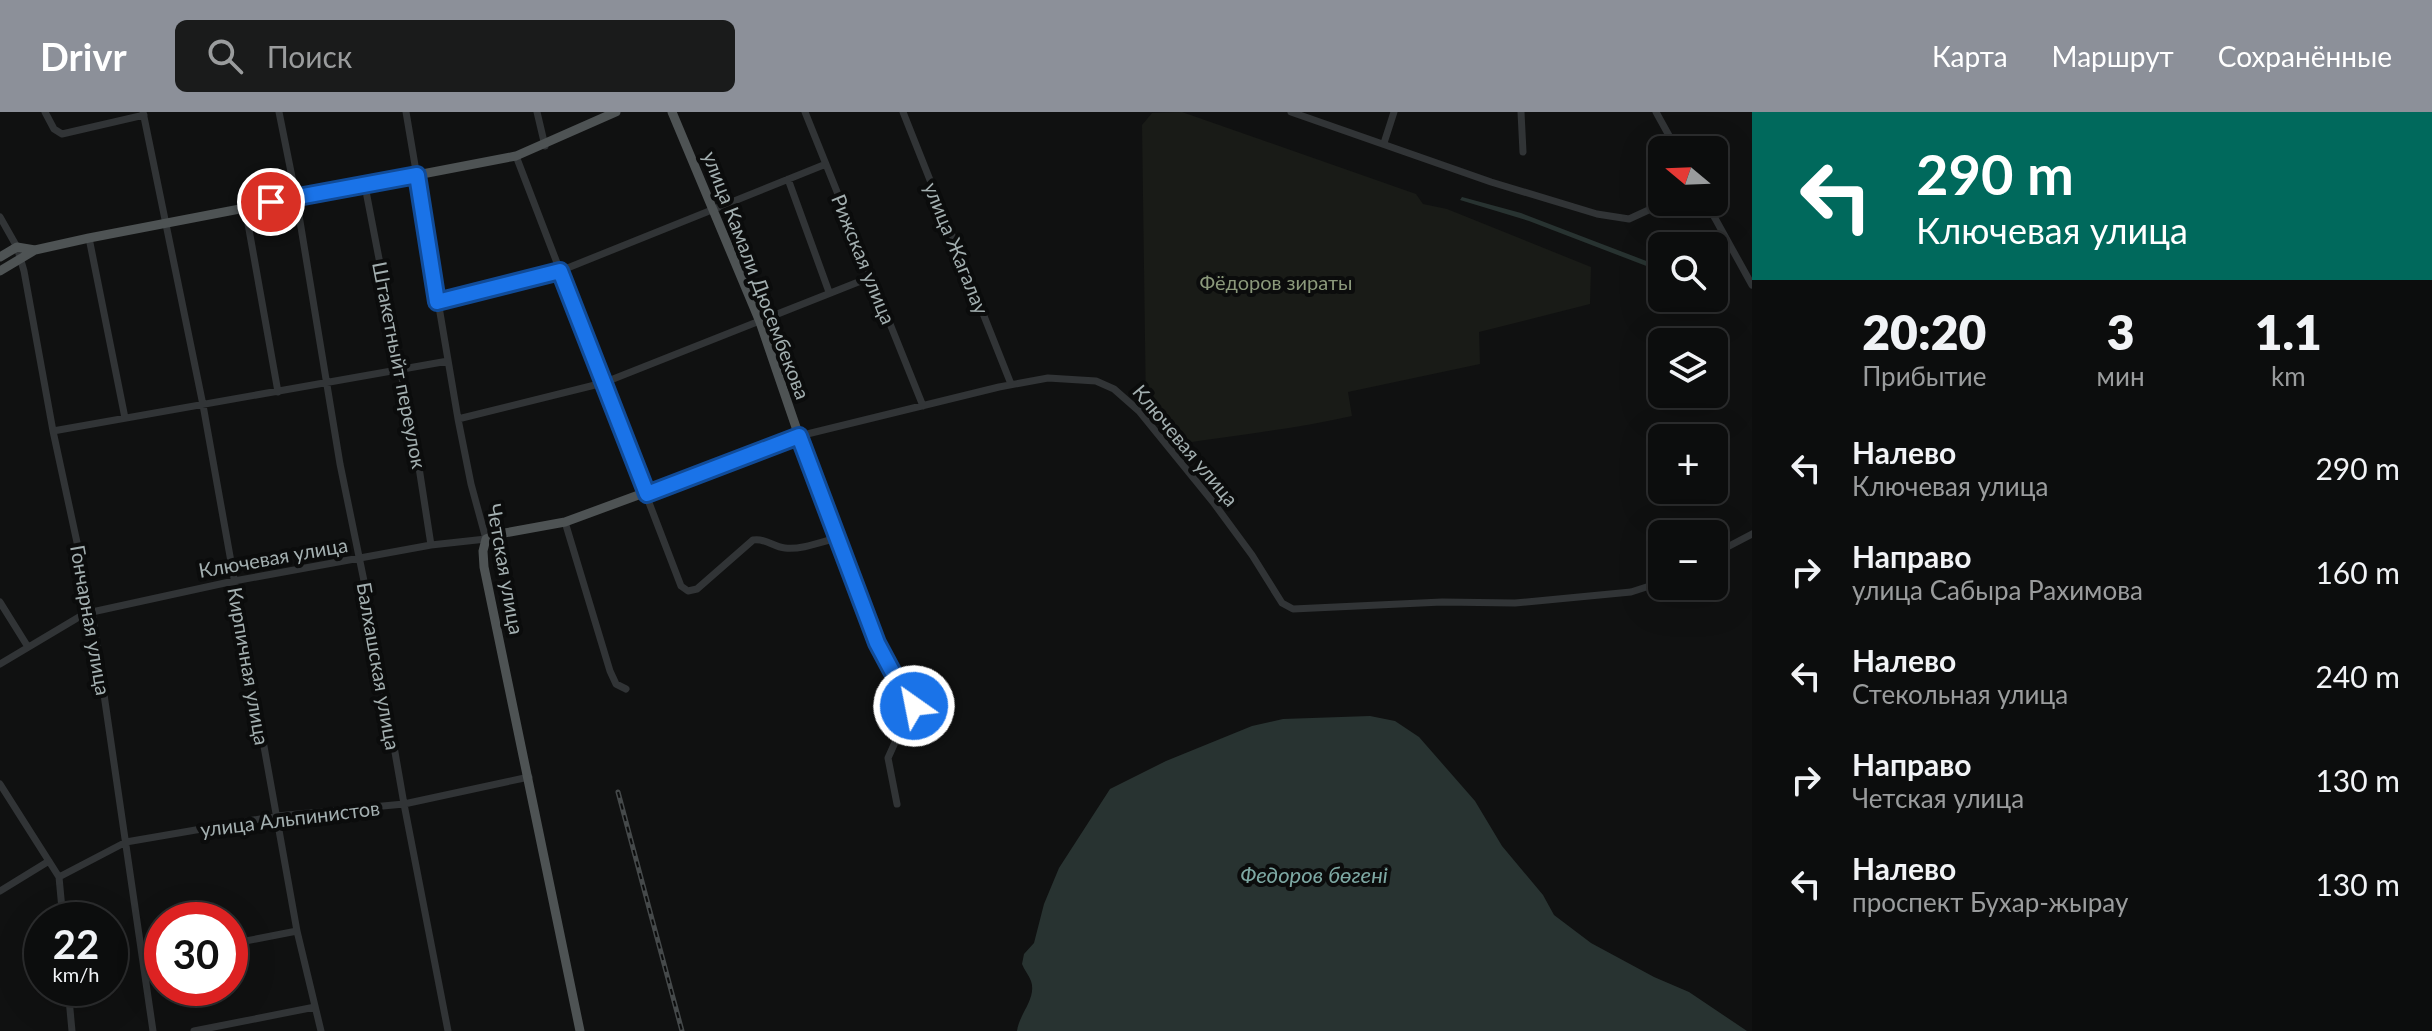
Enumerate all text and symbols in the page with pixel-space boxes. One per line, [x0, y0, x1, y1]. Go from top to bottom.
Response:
search box [175, 20, 735, 92]
text: Drivr [40, 33, 127, 79]
icon: search [203, 34, 247, 78]
text: Поиск [267, 38, 352, 74]
text: Карта [1932, 39, 2008, 73]
text: Маршрут [2052, 39, 2174, 73]
text: Сохранённые [2218, 39, 2392, 73]
north arrow [1648, 136, 1728, 216]
map controls [1648, 136, 1728, 600]
text: 290 m [1916, 140, 2074, 207]
icon: left [1784, 144, 1888, 248]
street label: улица Камали Дюсембекова [698, 147, 816, 403]
pin [237, 168, 305, 236]
street label: улица Жагалау [920, 179, 995, 318]
icon: arrive [249, 180, 293, 224]
street label: Рижская улица [827, 190, 901, 328]
text: Ключевая улица [1916, 208, 2188, 252]
button: search [1648, 232, 1728, 312]
street label: Штакетныйт переулок [368, 260, 432, 471]
park label: Фёдоров зираты [1199, 270, 1353, 294]
text: 20:20 [1862, 303, 1986, 360]
text: 3 [2107, 303, 2134, 360]
text: 1.1 [2255, 303, 2322, 360]
button: layers [1648, 328, 1728, 408]
text: Прибытие [1862, 360, 1986, 392]
text: мин [2097, 360, 2145, 392]
text: km [2271, 360, 2306, 392]
street label: Ключевая улица [1128, 379, 1244, 511]
button: + [1648, 424, 1728, 504]
text: Налево [1852, 434, 1956, 470]
icon: left [1784, 446, 1828, 490]
text: 290 m [2315, 450, 2400, 486]
text: Ключевая улица [1852, 470, 2048, 502]
street label: Четская улица [483, 502, 529, 636]
button: − [1648, 520, 1728, 600]
street label: Ключевая улица [197, 532, 349, 582]
text: Направо [1852, 538, 1972, 574]
street label: Гончарная улица [66, 543, 116, 697]
icon: right [1784, 550, 1828, 594]
text: 160 m [2315, 554, 2400, 590]
text: улица Сабыра Рахимова [1852, 574, 2143, 606]
street label: Балхашская улица [352, 580, 406, 752]
street label: Кирпичная улица [223, 585, 275, 747]
text: Налево [1852, 642, 1956, 678]
icon: left [1784, 654, 1828, 698]
text: 240 m [2315, 658, 2400, 694]
position arrow [872, 664, 956, 748]
text: Стекольная улица [1852, 678, 2068, 710]
text: Направо [1852, 746, 1972, 782]
icon: right [1784, 758, 1828, 802]
text: 130 m [2315, 762, 2400, 798]
text: Четская улица [1852, 782, 2024, 814]
street label: улица Альпинистов [199, 795, 381, 841]
text: Налево [1852, 850, 1956, 886]
water label: Федоров бөгені [1240, 861, 1388, 888]
icon: left [1784, 862, 1828, 906]
text: 130 m [2315, 866, 2400, 902]
text: проспект Бухар-жырау [1852, 886, 2128, 918]
speed limit sign: 30 [144, 902, 248, 1006]
text: 22 [53, 920, 99, 968]
text: km/h [53, 962, 99, 986]

